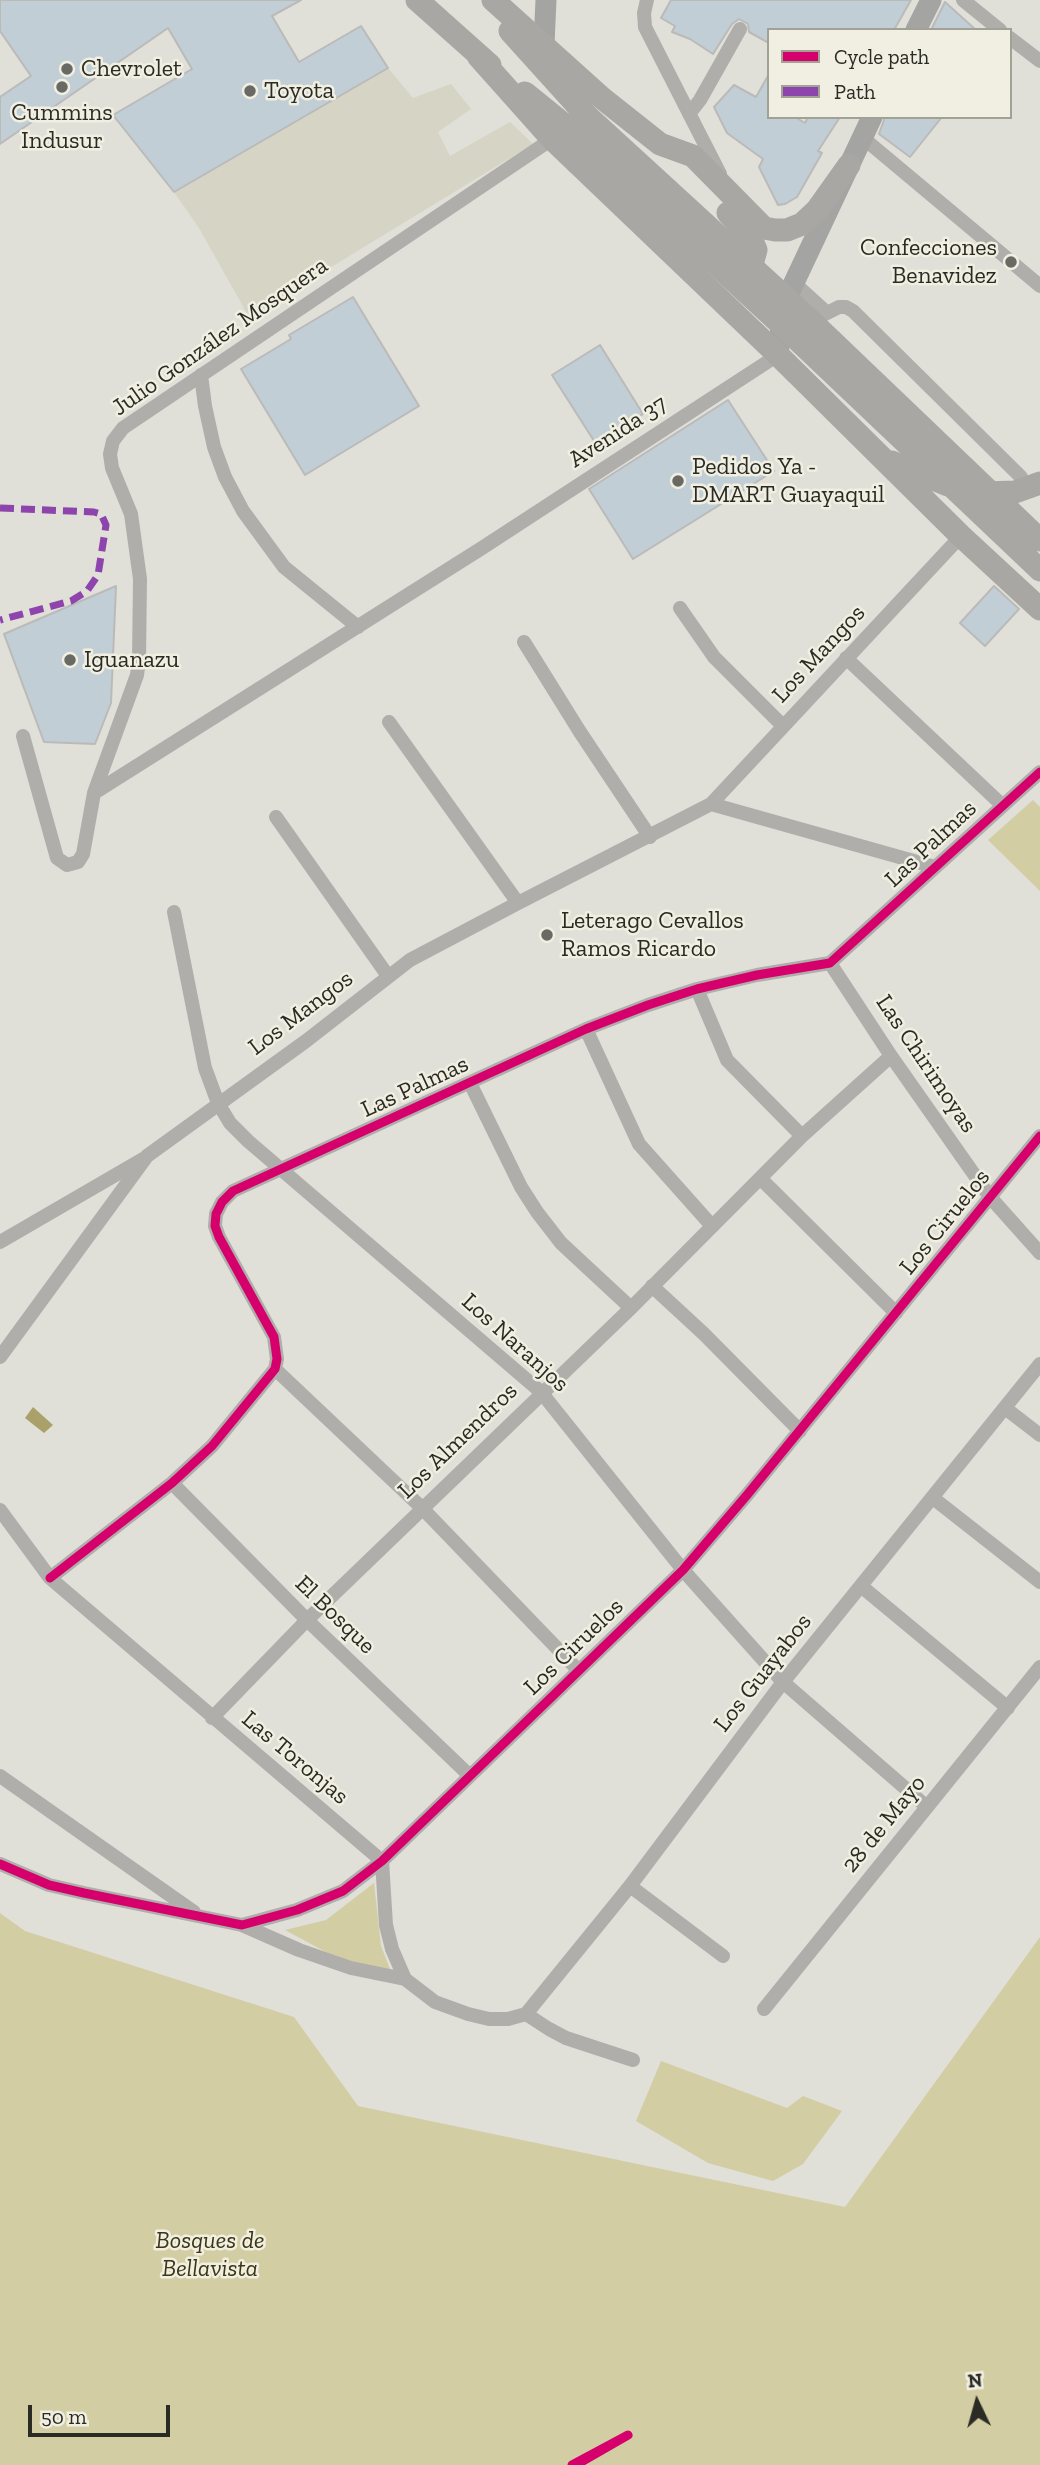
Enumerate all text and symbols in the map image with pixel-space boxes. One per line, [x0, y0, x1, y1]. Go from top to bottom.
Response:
legend [767, 28, 1012, 119]
text: Cycle path [834, 44, 929, 69]
place label: Chevrolet [81, 55, 182, 83]
marker: Chevrolet [59, 61, 75, 77]
place label: Toyota [264, 77, 334, 105]
marker: Cummins Indusur [54, 79, 70, 95]
text: Path [834, 79, 876, 104]
marker: Toyota [242, 83, 258, 99]
place label: Cummins Indusur [11, 99, 113, 155]
place label: Confecciones Benavidez [860, 234, 997, 290]
street label: Julio González Mosquera [106, 251, 334, 423]
marker: Confecciones Benavidez [1003, 254, 1019, 270]
street label: Avenida 37 [564, 390, 672, 474]
place label: Pedidos Ya - DMART Guayaquil [692, 453, 885, 509]
marker: Pedidos Ya - DMART Guayaquil [670, 473, 686, 489]
street label: Los Mangos [766, 599, 872, 709]
place label: Iguanazu [84, 646, 179, 674]
marker: Iguanazu [62, 652, 78, 668]
street label: Las Palmas [879, 794, 983, 894]
place label: Leterago Cevallos Ramos Ricardo [561, 907, 744, 963]
marker: Leterago Cevallos Ramos Ricardo [539, 927, 555, 943]
street label: Los Mangos [243, 964, 359, 1062]
street label: Las Chirimoyas [869, 990, 983, 1138]
street label: Las Palmas [357, 1050, 473, 1124]
street label: Los Ciruelos [894, 1163, 996, 1281]
street label: Los Naranjos [455, 1287, 575, 1399]
street label: Los Almendros [392, 1377, 524, 1505]
street label: El Bosque [289, 1570, 381, 1660]
street label: Los Ciruelos [518, 1592, 630, 1702]
street label: Los Guayabos [708, 1608, 818, 1738]
street label: Las Toronjas [236, 1705, 354, 1811]
street label: 28 de Mayo [836, 1770, 932, 1878]
park label: Bosques de Bellavista [156, 2227, 264, 2283]
north arrow [942, 2367, 1012, 2437]
text: N [967, 2368, 983, 2393]
scale bar [32, 2392, 173, 2436]
text: 50 m [41, 2404, 87, 2429]

